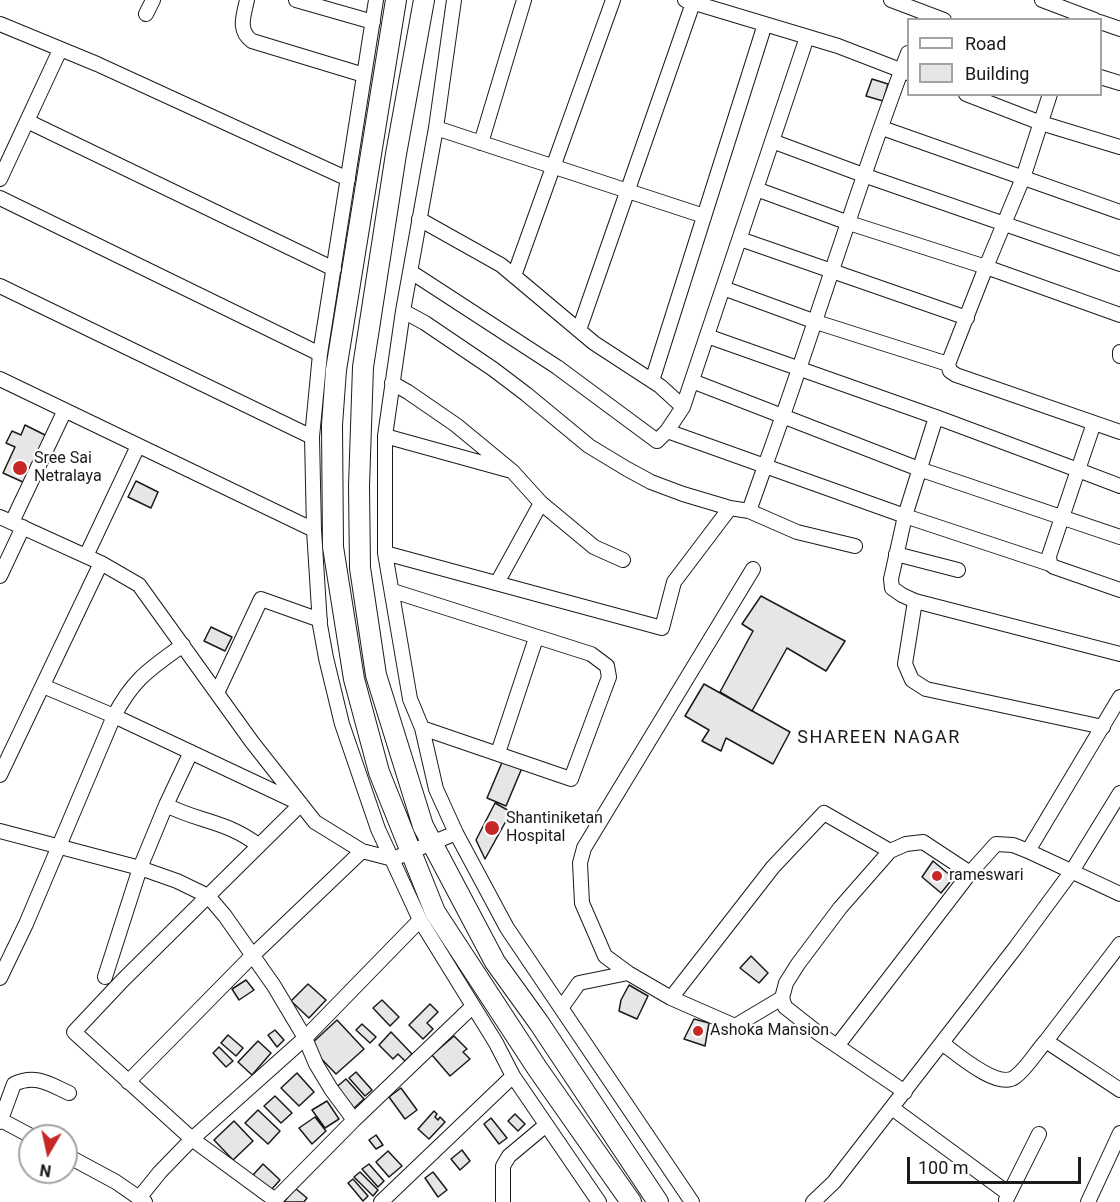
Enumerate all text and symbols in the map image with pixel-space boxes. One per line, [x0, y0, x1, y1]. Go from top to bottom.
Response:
legend [907, 18, 1102, 96]
text: Road [965, 33, 1006, 54]
text: Building [965, 63, 1029, 84]
place label: Sree Sai Netralaya [34, 449, 102, 487]
marker: Sree Sai Netralaya [11, 459, 29, 477]
district label: SHAREEN NAGAR [797, 727, 961, 749]
place label: Shantiniketan Hospital [506, 809, 603, 847]
marker: Shantiniketan Hospital [483, 819, 501, 837]
place label: rameswari [949, 866, 1024, 886]
marker: rameswari [930, 869, 944, 883]
place label: Ashoka Mansion [710, 1021, 829, 1041]
marker: Ashoka Mansion [691, 1024, 705, 1038]
north arrow [18, 1124, 78, 1184]
scale bar [910, 1145, 1084, 1183]
text: 100 m [918, 1157, 969, 1178]
text: N [38, 1160, 52, 1181]

